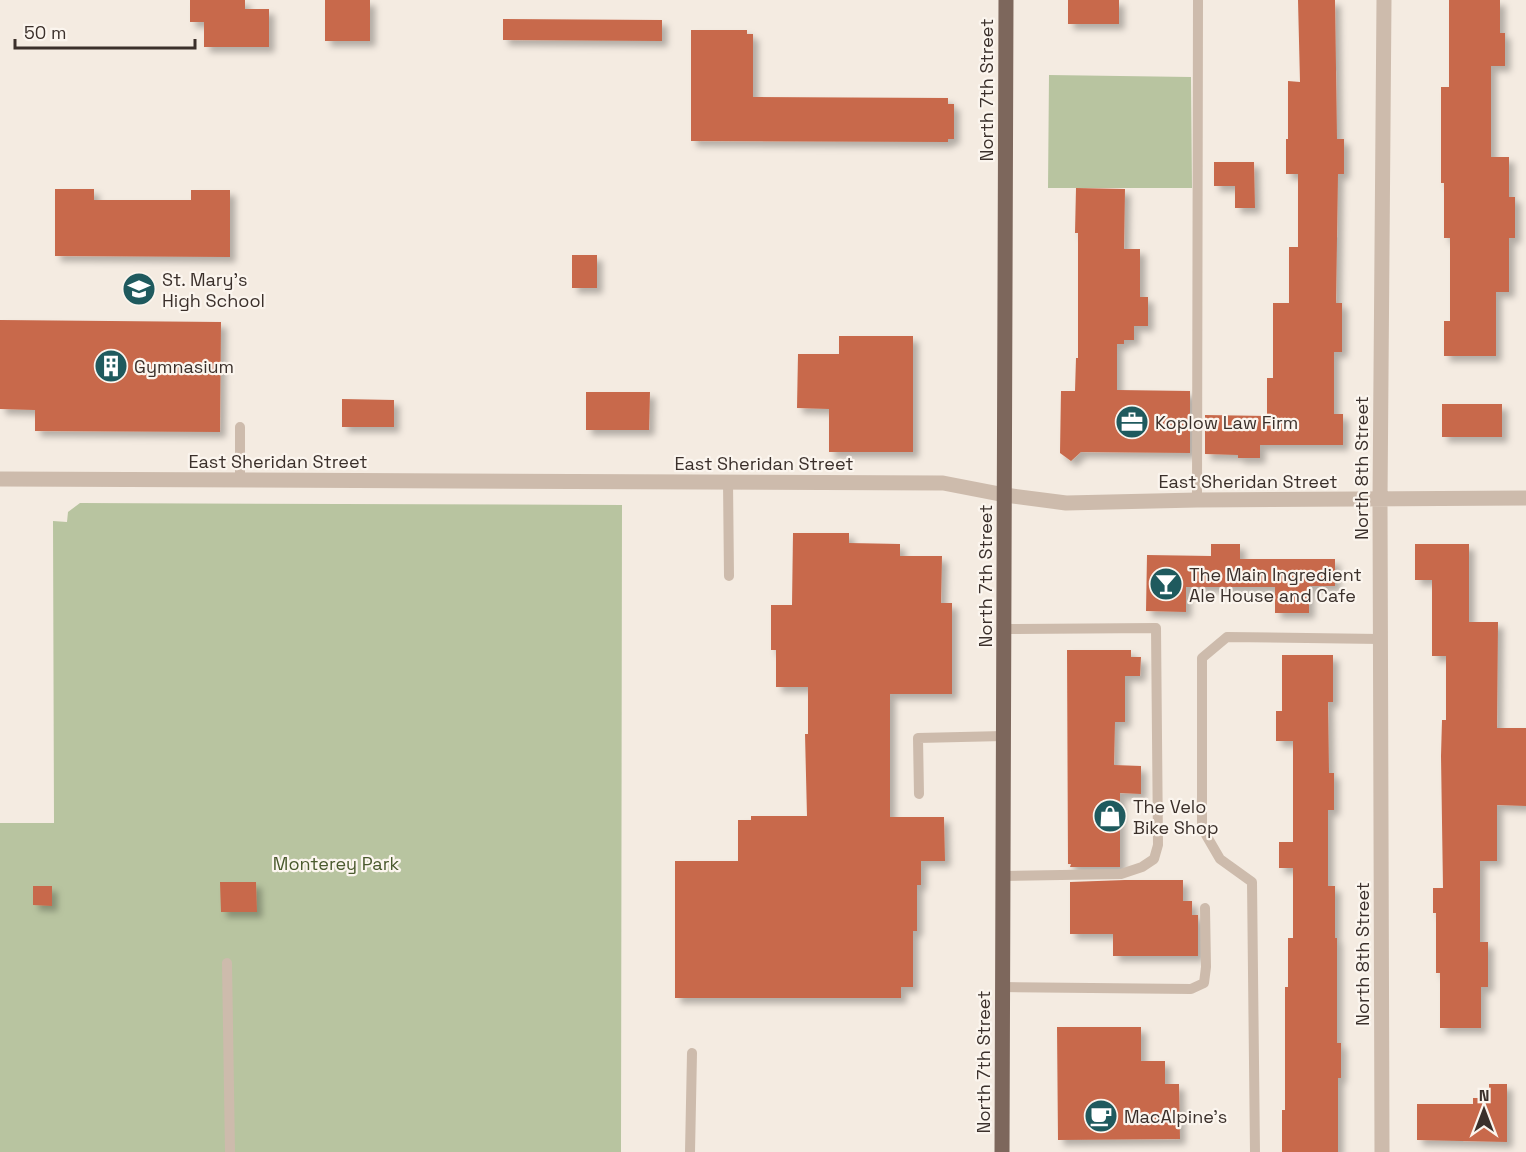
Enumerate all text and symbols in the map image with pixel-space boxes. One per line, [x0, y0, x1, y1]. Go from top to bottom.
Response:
scale bar [15, 12, 195, 50]
street label: North 7th Street [975, 19, 998, 161]
text: 50 m [24, 21, 66, 44]
place label: St. Mary's High School [162, 268, 265, 312]
school or university icon: St. Mary's High School [121, 271, 157, 307]
building icon: Gymnasium [93, 348, 129, 384]
place label: Gymnasium [134, 355, 234, 378]
street label: North 8th Street [1350, 396, 1373, 540]
office icon: Koplow Law Firm [1114, 404, 1150, 440]
place label: Koplow Law Firm [1155, 411, 1298, 434]
street label: East Sheridan Street [188, 450, 368, 473]
street label: East Sheridan Street [674, 452, 854, 475]
street label: East Sheridan Street [1158, 470, 1338, 493]
street label: North 7th Street [974, 505, 997, 647]
place label: The Main Ingredient Ale House and Cafe [1189, 563, 1362, 607]
bar icon: The Main Ingredient Ale House and Cafe [1148, 566, 1184, 602]
place label: The Velo Bike Shop [1133, 795, 1219, 839]
shop icon: The Velo Bike Shop [1092, 798, 1128, 834]
park label: Monterey Park [273, 852, 399, 875]
street label: North 8th Street [1351, 882, 1374, 1026]
street label: North 7th Street [972, 991, 995, 1133]
north arrow [1454, 1080, 1514, 1140]
text: N [1479, 1085, 1489, 1106]
cafe icon: MacAlpine's [1083, 1098, 1119, 1134]
place label: MacAlpine's [1124, 1105, 1227, 1128]

